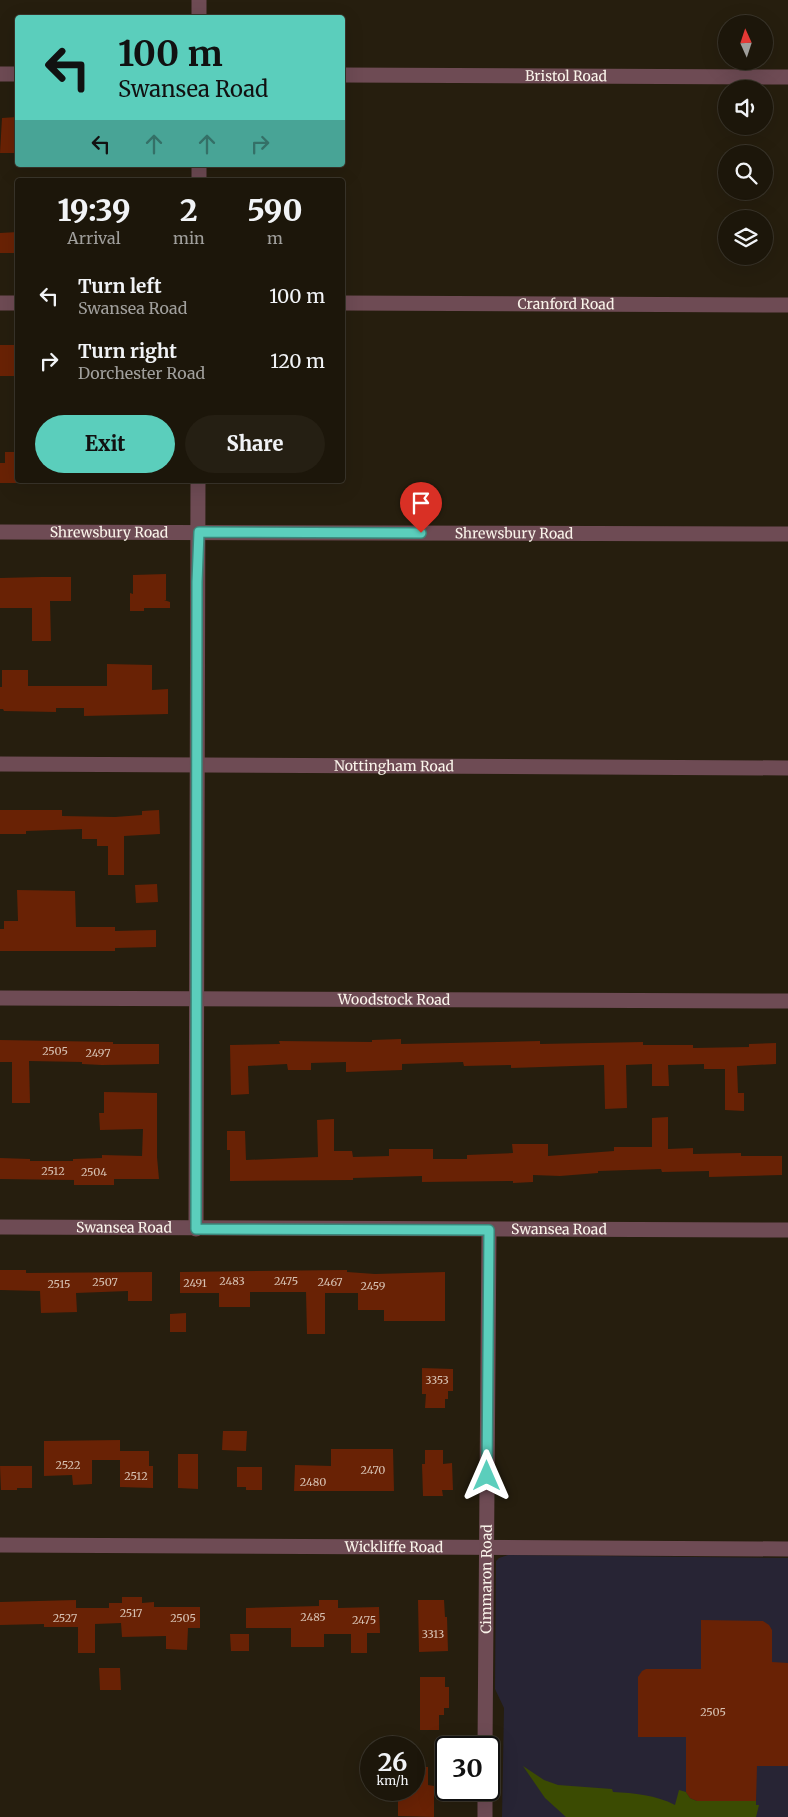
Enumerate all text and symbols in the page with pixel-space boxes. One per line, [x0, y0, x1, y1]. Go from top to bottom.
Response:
north arrow [718, 15, 772, 70]
map controls [718, 15, 773, 265]
text: 100 m [118, 32, 223, 76]
icon: left [35, 35, 100, 100]
street label: Bristol Road [525, 67, 608, 85]
text: Swansea Road [118, 75, 268, 103]
button: sound [718, 80, 773, 135]
icon: left [87, 130, 115, 158]
icon: ahead [140, 130, 168, 158]
icon: ahead [193, 130, 221, 158]
icon: right [246, 130, 274, 158]
button: search [718, 145, 773, 200]
text: 19:39 [57, 191, 131, 229]
text: 2 [180, 191, 198, 229]
text: 590 [247, 191, 303, 229]
button: layers [718, 210, 773, 265]
text: Arrival [67, 228, 121, 248]
text: min [173, 228, 205, 248]
text: m [267, 228, 283, 248]
text: Turn left [78, 274, 162, 298]
icon: left [35, 282, 63, 310]
text: 100 m [269, 284, 325, 308]
street label: Cranford Road [518, 295, 615, 313]
text: Swansea Road [78, 298, 187, 318]
text: Turn right [78, 339, 177, 363]
icon: right [35, 347, 63, 375]
text: 120 m [270, 349, 325, 373]
text: Dorchester Road [78, 363, 205, 383]
button: Exit [35, 415, 175, 473]
button: Share [185, 415, 325, 473]
pin [400, 482, 442, 533]
icon: arrive [407, 489, 435, 517]
street label: Shrewsbury Road [50, 523, 169, 541]
street label: Shrewsbury Road [455, 524, 574, 542]
street label: Nottingham Road [334, 757, 455, 775]
street label: Woodstock Road [337, 990, 451, 1009]
house number: 2505 [42, 1044, 68, 1058]
house number: 2497 [85, 1046, 111, 1060]
house number: 2512 [41, 1164, 65, 1178]
house number: 2504 [81, 1165, 107, 1179]
street label: Swansea Road [76, 1218, 172, 1237]
street label: Swansea Road [511, 1220, 607, 1238]
house number: 2483 [219, 1274, 245, 1288]
house number: 2475 [274, 1274, 298, 1288]
house number: 2507 [92, 1275, 118, 1289]
house number: 2467 [318, 1275, 342, 1289]
house number: 2491 [183, 1276, 207, 1290]
house number: 2515 [47, 1277, 71, 1291]
house number: 2459 [361, 1279, 386, 1293]
house number: 3353 [425, 1373, 449, 1387]
position arrow [460, 1449, 512, 1501]
house number: 2522 [56, 1458, 80, 1472]
house number: 2470 [361, 1463, 385, 1477]
house number: 2512 [124, 1469, 148, 1483]
house number: 2480 [300, 1475, 326, 1489]
street label: Cimmaron Road [477, 1524, 496, 1634]
street label: Wickliffe Road [344, 1538, 444, 1556]
house number: 2517 [120, 1606, 142, 1620]
house number: 2485 [300, 1610, 326, 1624]
house number: 2527 [53, 1611, 77, 1625]
house number: 2505 [170, 1611, 196, 1625]
house number: 2475 [352, 1613, 376, 1627]
house number: 3313 [422, 1627, 444, 1641]
house number: 2505 [700, 1705, 726, 1719]
speed limit sign: 30 [435, 1736, 500, 1801]
text: 26 [378, 1746, 407, 1778]
text: km/h [377, 1773, 408, 1788]

